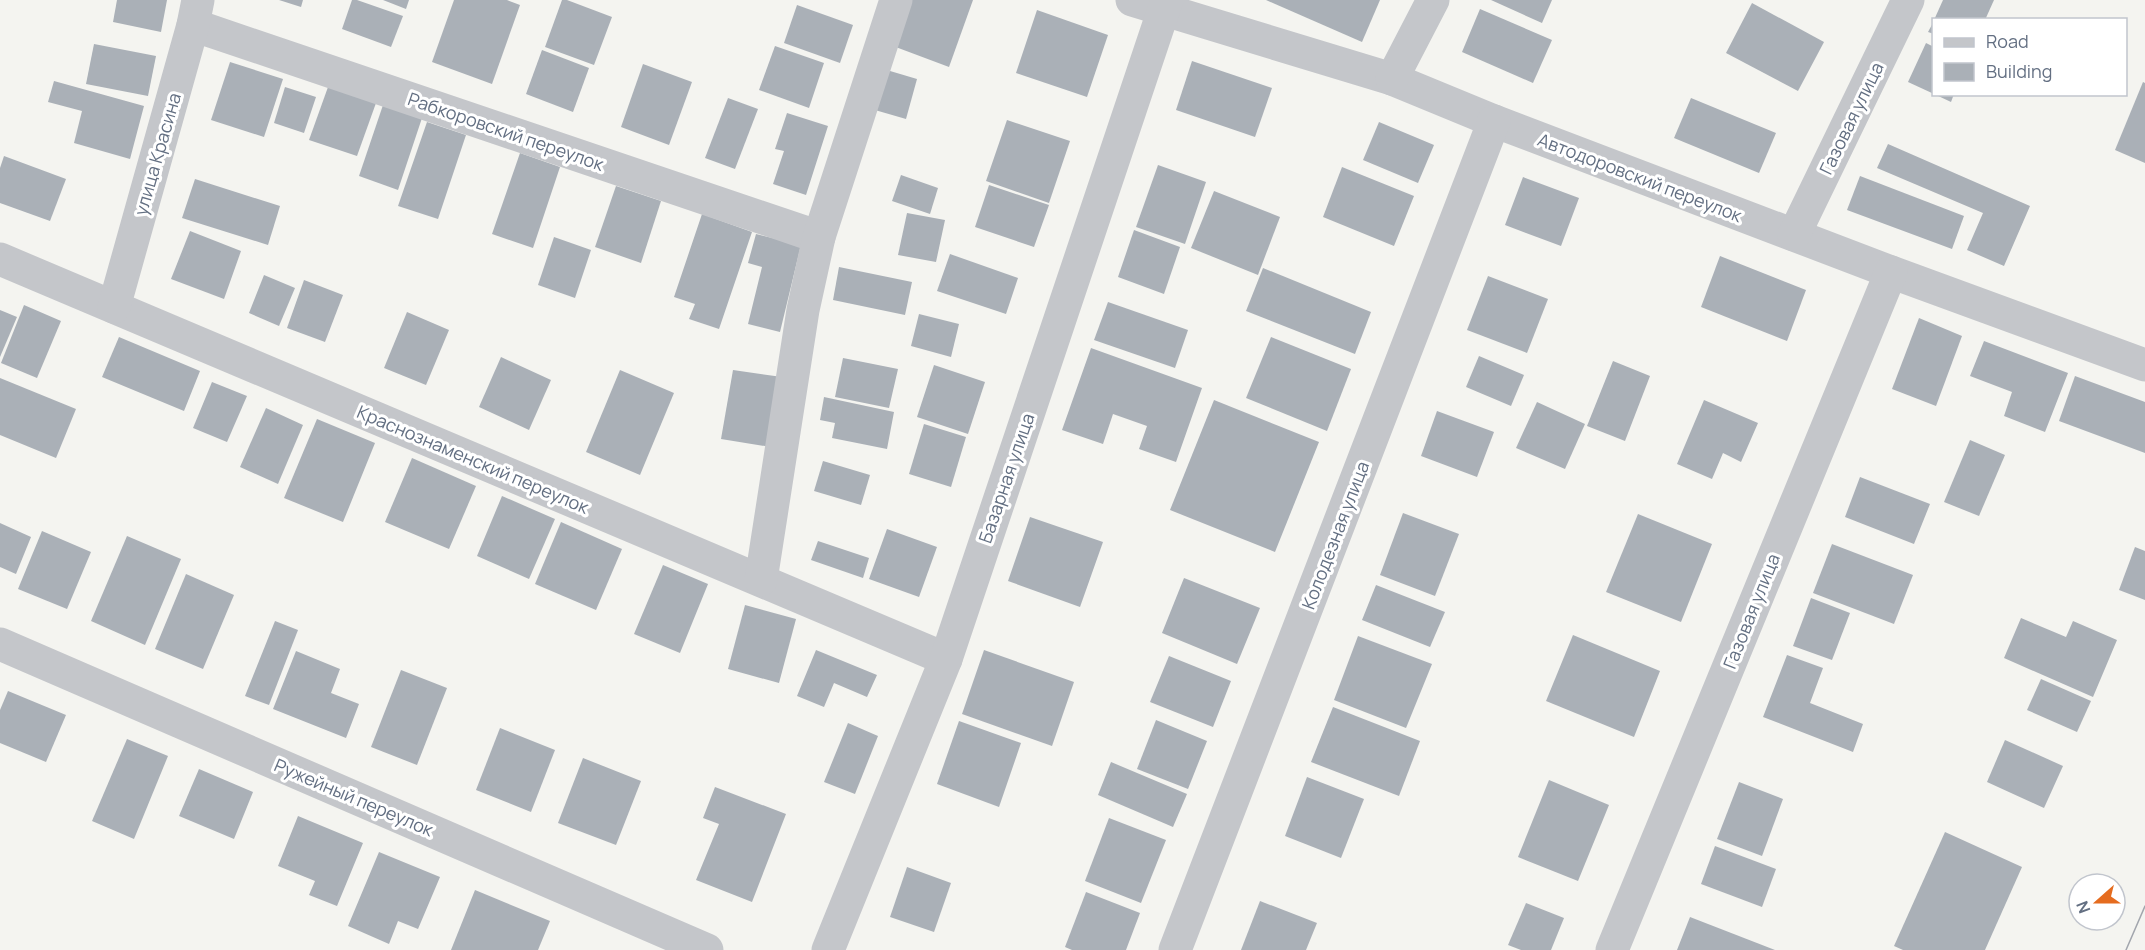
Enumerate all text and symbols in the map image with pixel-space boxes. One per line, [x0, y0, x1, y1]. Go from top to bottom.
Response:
legend [1932, 18, 2127, 96]
text: Road [1986, 29, 2029, 53]
street label: Газовая улица [1813, 58, 1889, 178]
text: Building [1986, 59, 2052, 83]
street label: Рабкоровский переулок [405, 86, 608, 176]
street label: улица Красина [128, 90, 186, 218]
street label: Автодоровский переулок [1535, 127, 1746, 227]
street label: Краснознаменский переулок [353, 399, 594, 519]
street label: Базарная улица [973, 410, 1039, 546]
street label: Колодезная улица [1296, 458, 1374, 612]
street label: Газовая улица [1717, 550, 1785, 672]
street label: Ружейный переулок [271, 753, 438, 842]
north arrow [2067, 872, 2127, 932]
text: N [2071, 898, 2095, 917]

